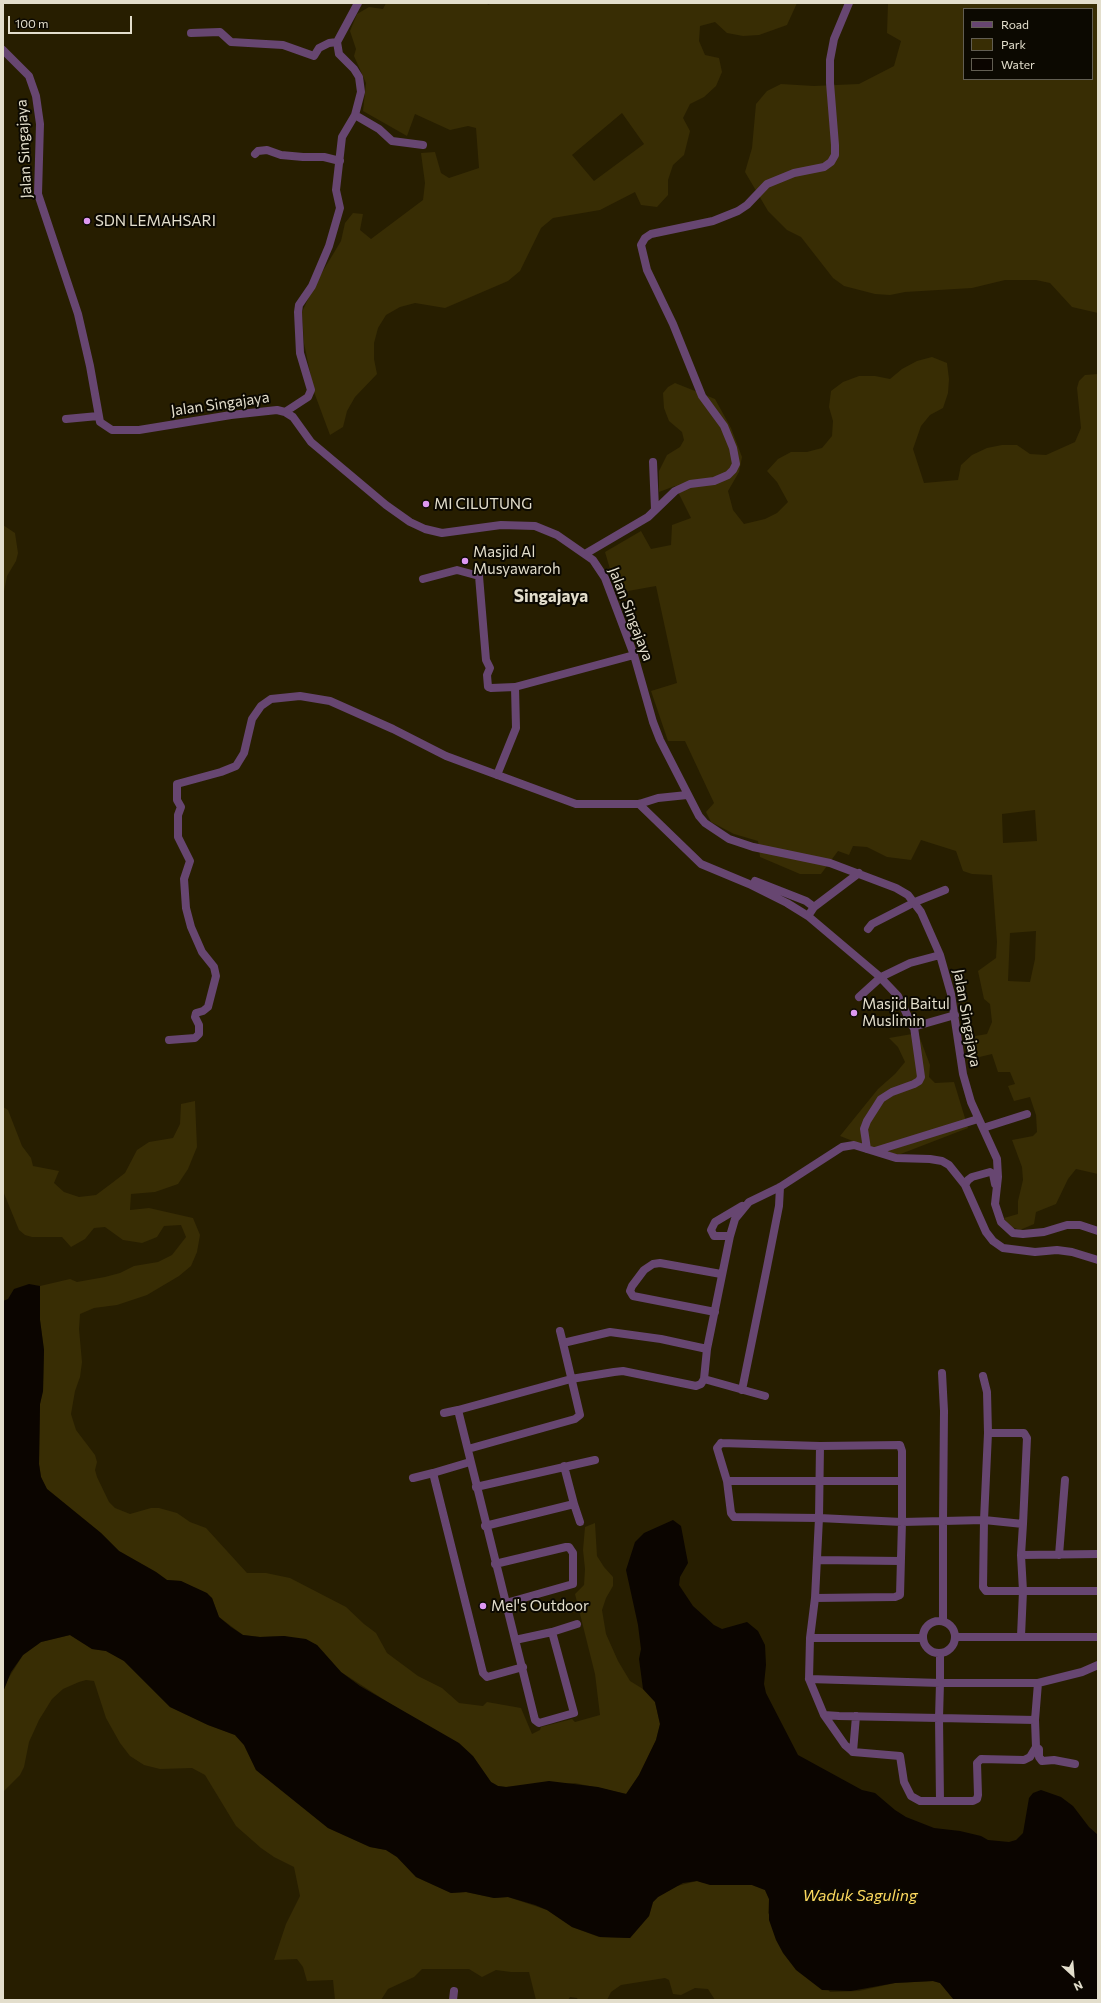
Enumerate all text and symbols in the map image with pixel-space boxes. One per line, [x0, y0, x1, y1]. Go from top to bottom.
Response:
scale bar [10, 8, 134, 34]
legend [963, 8, 1093, 80]
text: 100 m [15, 16, 49, 30]
text: Road [1001, 17, 1029, 31]
text: Park [1001, 37, 1026, 51]
text: Water [1001, 57, 1035, 71]
street label: Jalan Singajaya [12, 99, 36, 199]
place label: SDN LEMAHSARI [95, 212, 216, 230]
marker: SDN LEMAHSARI [82, 216, 92, 226]
street label: Jalan Singajaya [170, 388, 270, 420]
place label: MI CILUTUNG [434, 495, 532, 513]
marker: MI CILUTUNG [421, 499, 431, 509]
place label: Masjid Al Musyawaroh [473, 543, 561, 578]
marker: Masjid Al Musyawaroh [460, 556, 470, 566]
street label: Jalan Singajaya [605, 564, 657, 664]
district label: Singajaya [514, 586, 588, 606]
street label: Jalan Singajaya [950, 967, 984, 1069]
place label: Masjid Baitul Muslimin [862, 995, 950, 1030]
marker: Masjid Baitul Muslimin [849, 1008, 859, 1018]
place label: Mel's Outdoor [491, 1597, 589, 1615]
marker: Mel's Outdoor [478, 1601, 488, 1611]
water label: Waduk Saguling [802, 1886, 918, 1906]
north arrow [1053, 1955, 1093, 1995]
text: N [1072, 1979, 1085, 1994]

